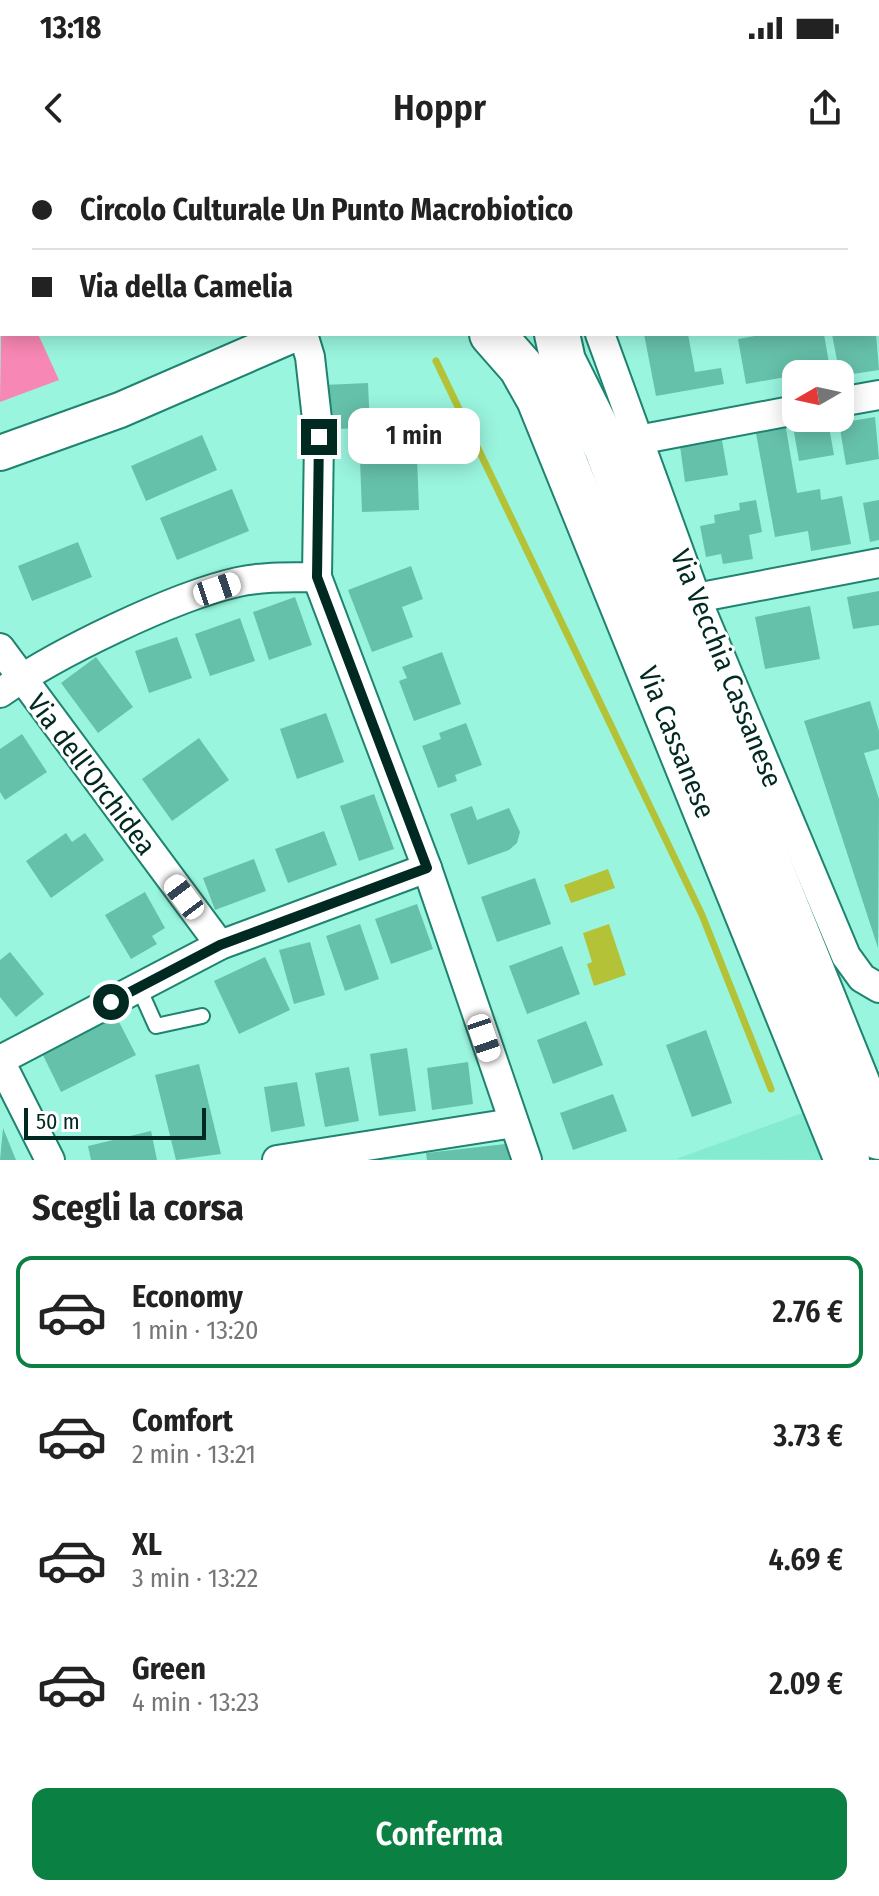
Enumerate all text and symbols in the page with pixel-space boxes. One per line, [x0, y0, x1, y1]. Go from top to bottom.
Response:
text: 13:18 [40, 10, 101, 46]
icon: back [32, 86, 76, 130]
text: Hoppr [393, 86, 486, 130]
icon: share [803, 86, 847, 130]
text: Circolo Culturale Un Punto Macrobiotico [80, 192, 573, 228]
text: Via della Camelia [80, 269, 293, 305]
north arrow [782, 360, 854, 432]
map controls [782, 360, 854, 432]
callout: 1 min [347, 409, 479, 465]
route end [301, 419, 337, 455]
text: 1 min [386, 420, 442, 451]
street label: Via Vecchia Cassanese [664, 544, 789, 792]
car [190, 570, 244, 608]
street label: Via Cassanese [631, 662, 722, 823]
street label: Via dell'Orchidea [20, 687, 163, 861]
car [160, 871, 208, 923]
route start [93, 984, 129, 1020]
car [465, 1011, 503, 1065]
scale bar [24, 1104, 206, 1140]
text: 50 m [36, 1108, 80, 1135]
text: Scegli la corsa [32, 1186, 244, 1230]
icon: car [36, 1276, 108, 1348]
text: Economy [132, 1279, 243, 1315]
text: 2.76 € [773, 1294, 843, 1330]
text: 1 min · 13:20 [132, 1315, 259, 1346]
icon: car [36, 1400, 108, 1472]
text: Comfort [132, 1403, 233, 1439]
text: 3.73 € [773, 1418, 843, 1454]
text: 2 min · 13:21 [132, 1439, 256, 1470]
icon: car [36, 1524, 108, 1596]
text: XL [132, 1527, 162, 1563]
text: 4.69 € [769, 1542, 843, 1578]
text: 3 min · 13:22 [132, 1563, 258, 1594]
icon: car [36, 1648, 108, 1720]
text: Green [132, 1651, 206, 1687]
text: 2.09 € [769, 1666, 843, 1702]
text: 4 min · 13:23 [132, 1687, 259, 1718]
button: Conferma [32, 1788, 847, 1880]

